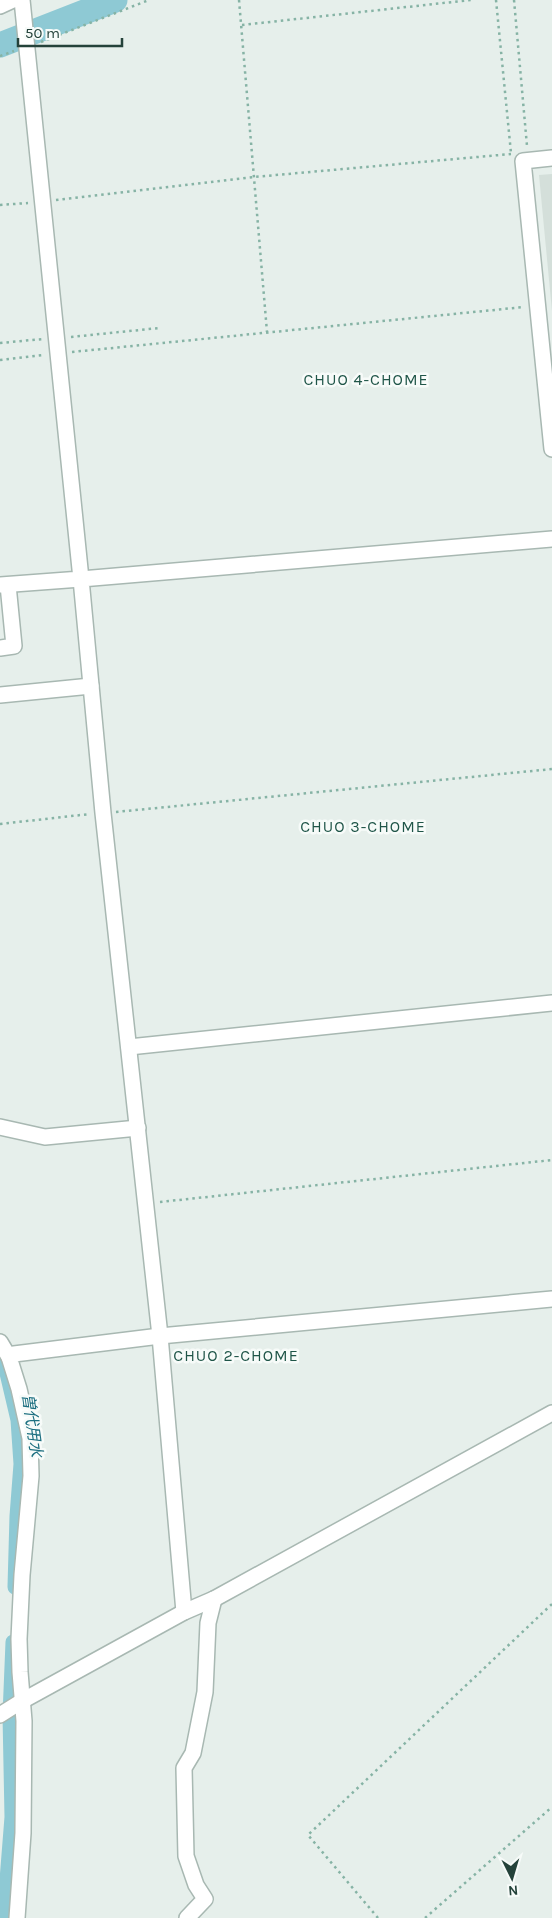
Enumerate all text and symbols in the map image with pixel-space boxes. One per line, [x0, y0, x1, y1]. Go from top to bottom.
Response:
scale bar [18, 15, 121, 47]
text: 50 m [25, 24, 60, 42]
district label: CHUO 4-CHOME [304, 370, 428, 389]
district label: CHUO 3-CHOME [300, 817, 426, 836]
district label: CHUO 2-CHOME [173, 1346, 299, 1365]
water label: 曽代用水 [19, 1392, 47, 1460]
north arrow [487, 1853, 537, 1903]
text: N [507, 1882, 519, 1899]

